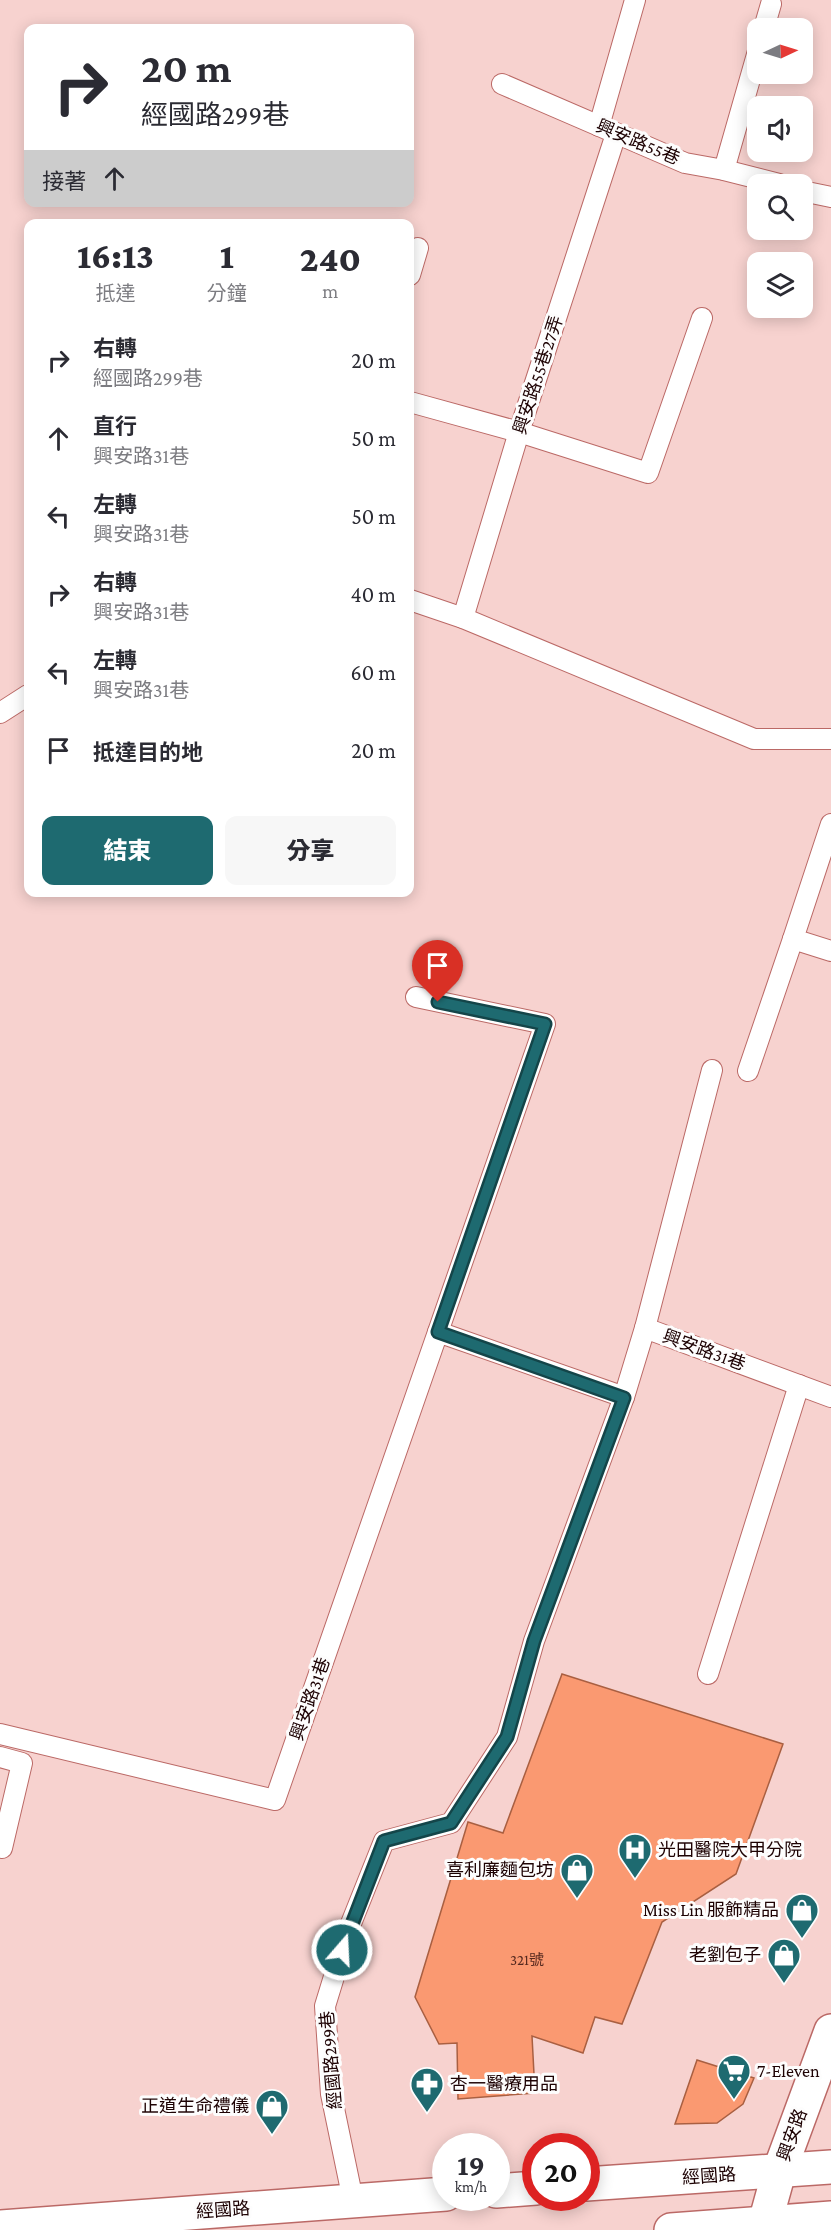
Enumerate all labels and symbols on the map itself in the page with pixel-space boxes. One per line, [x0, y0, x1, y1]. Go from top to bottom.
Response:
north arrow [747, 18, 813, 84]
street label: 興安路55巷 [593, 115, 683, 169]
street label: 興安路55巷27弄 [509, 313, 567, 437]
pin [412, 940, 463, 1002]
street label: 興安路31巷 [660, 1326, 748, 1374]
street label: 興安路31巷 [286, 1655, 334, 1743]
hospital icon: 光田醫院大甲分院 [617, 1832, 653, 1879]
place label: 光田醫院大甲分院 [658, 1840, 802, 1860]
shop icon: 喜利廉麵包坊 [559, 1852, 595, 1899]
place label: 喜利廉麵包坊 [446, 1860, 554, 1880]
shop icon: Miss Lin 服飾精品 [784, 1892, 820, 1939]
place label: Miss Lin 服飾精品 [643, 1900, 779, 1920]
position arrow [310, 1918, 374, 1982]
shop icon: 老劉包子 [766, 1937, 802, 1984]
place label: 老劉包子 [689, 1945, 761, 1965]
house number: 321號 [510, 1952, 544, 1968]
street label: 經國路299巷 [317, 2010, 345, 2110]
supermarket icon: 7-Eleven [716, 2053, 752, 2100]
place label: 7-Eleven [757, 2061, 820, 2081]
pharmacy icon: 杏一醫療用品 [409, 2066, 445, 2113]
place label: 杏一醫療用品 [450, 2074, 558, 2094]
shop icon: 正道生命禮儀 [254, 2088, 290, 2135]
place label: 正道生命禮儀 [141, 2096, 249, 2116]
street label: 興安路 [773, 2106, 811, 2164]
speed limit sign: 20 [522, 2133, 600, 2211]
street label: 經國路 [681, 2164, 737, 2188]
street label: 經國路 [195, 2198, 251, 2222]

